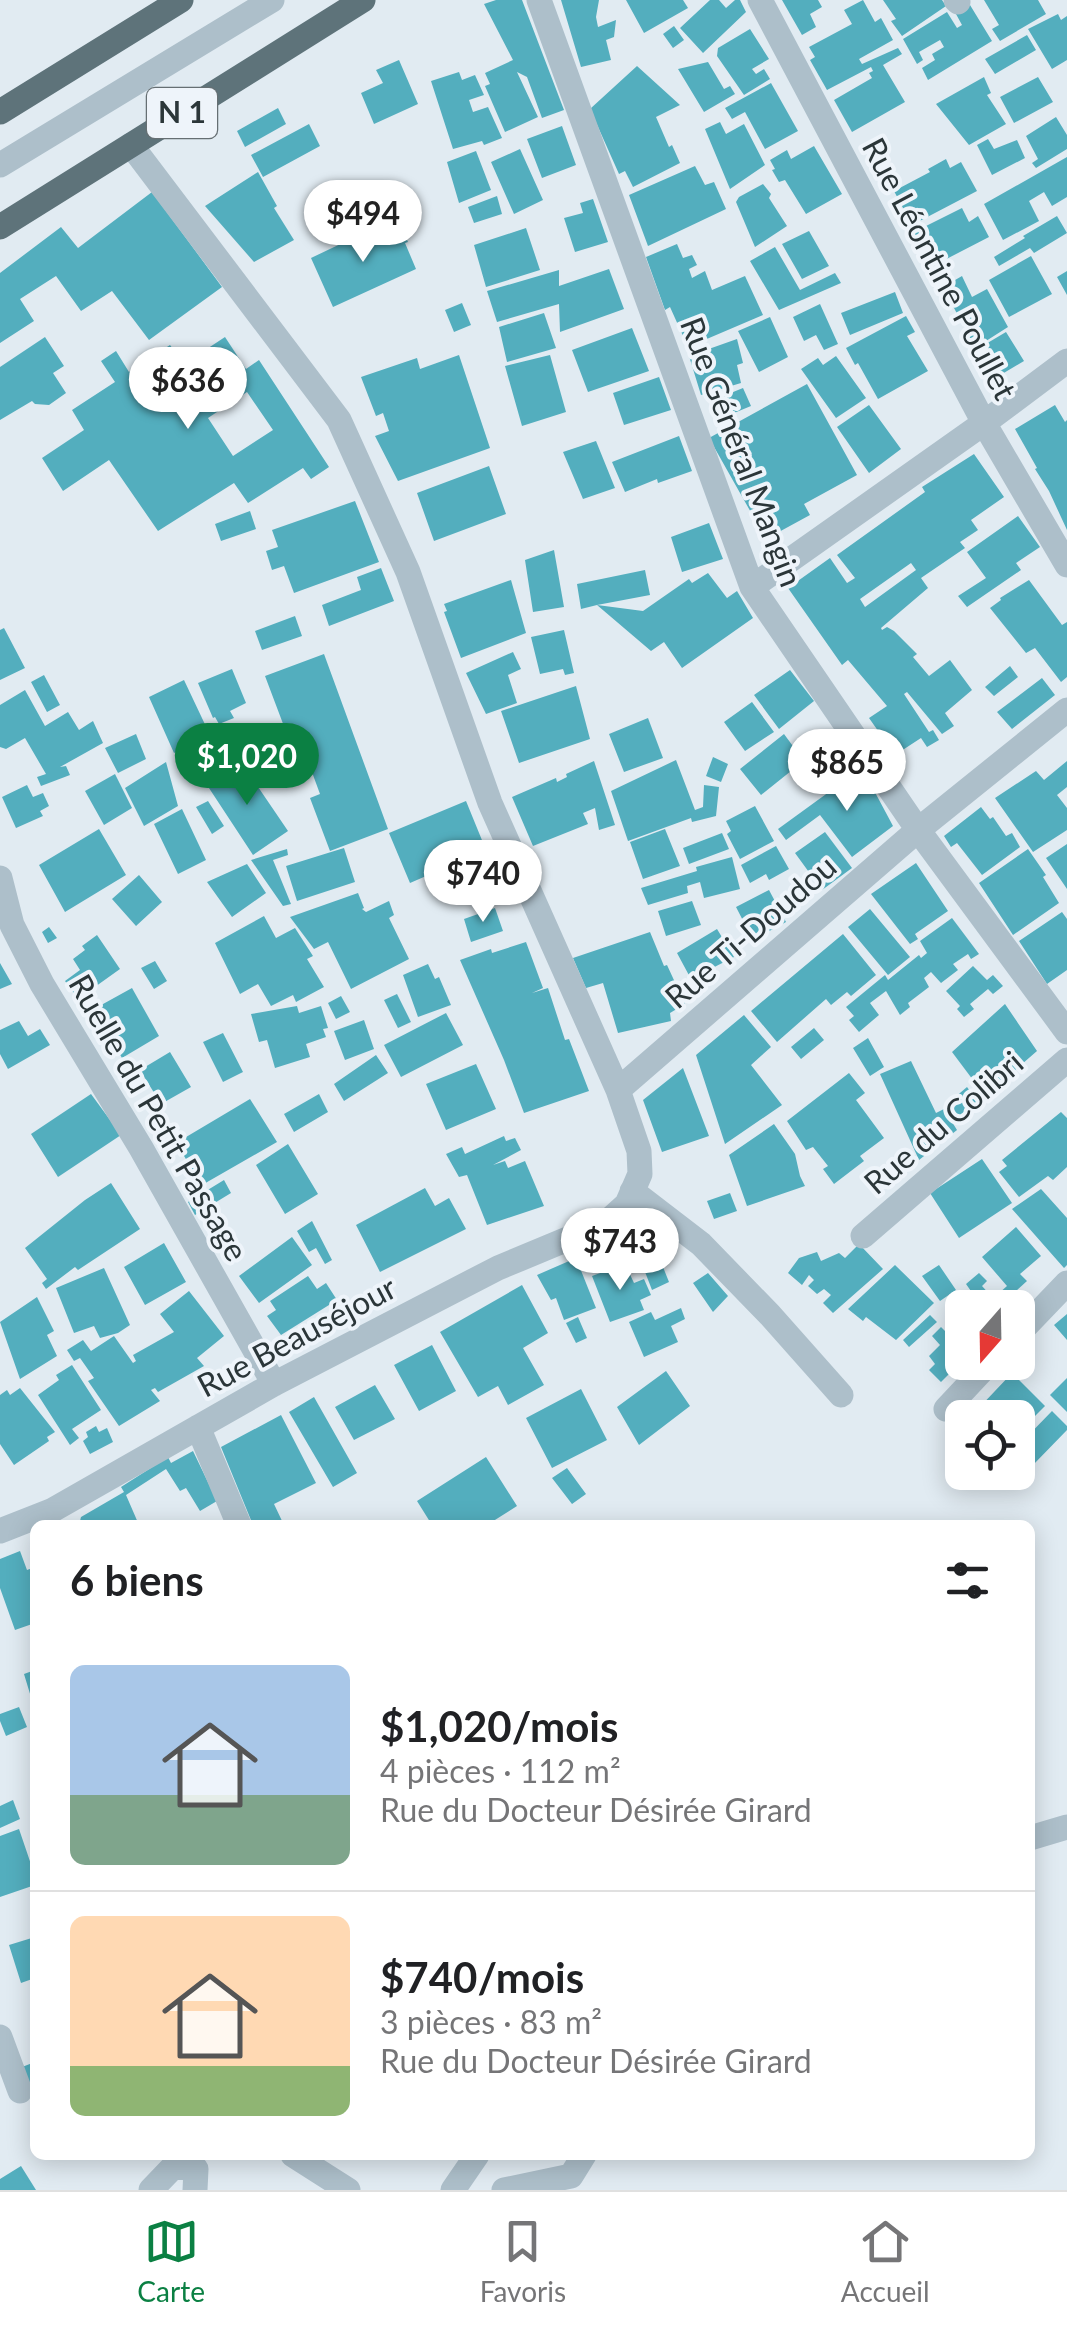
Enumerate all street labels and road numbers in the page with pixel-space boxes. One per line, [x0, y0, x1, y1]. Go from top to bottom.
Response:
road number: N 1 [147, 88, 217, 138]
street label: Rue Léontine Poullet [855, 131, 1026, 406]
street label: Rue Général Mangin [673, 311, 812, 592]
street label: Rue Ti-Doudou [657, 846, 843, 1016]
street label: Ruelle du Petit Passage [61, 967, 257, 1267]
street label: Rue du Colibri [856, 1042, 1031, 1202]
street label: Rue Beauséjour [190, 1267, 403, 1404]

